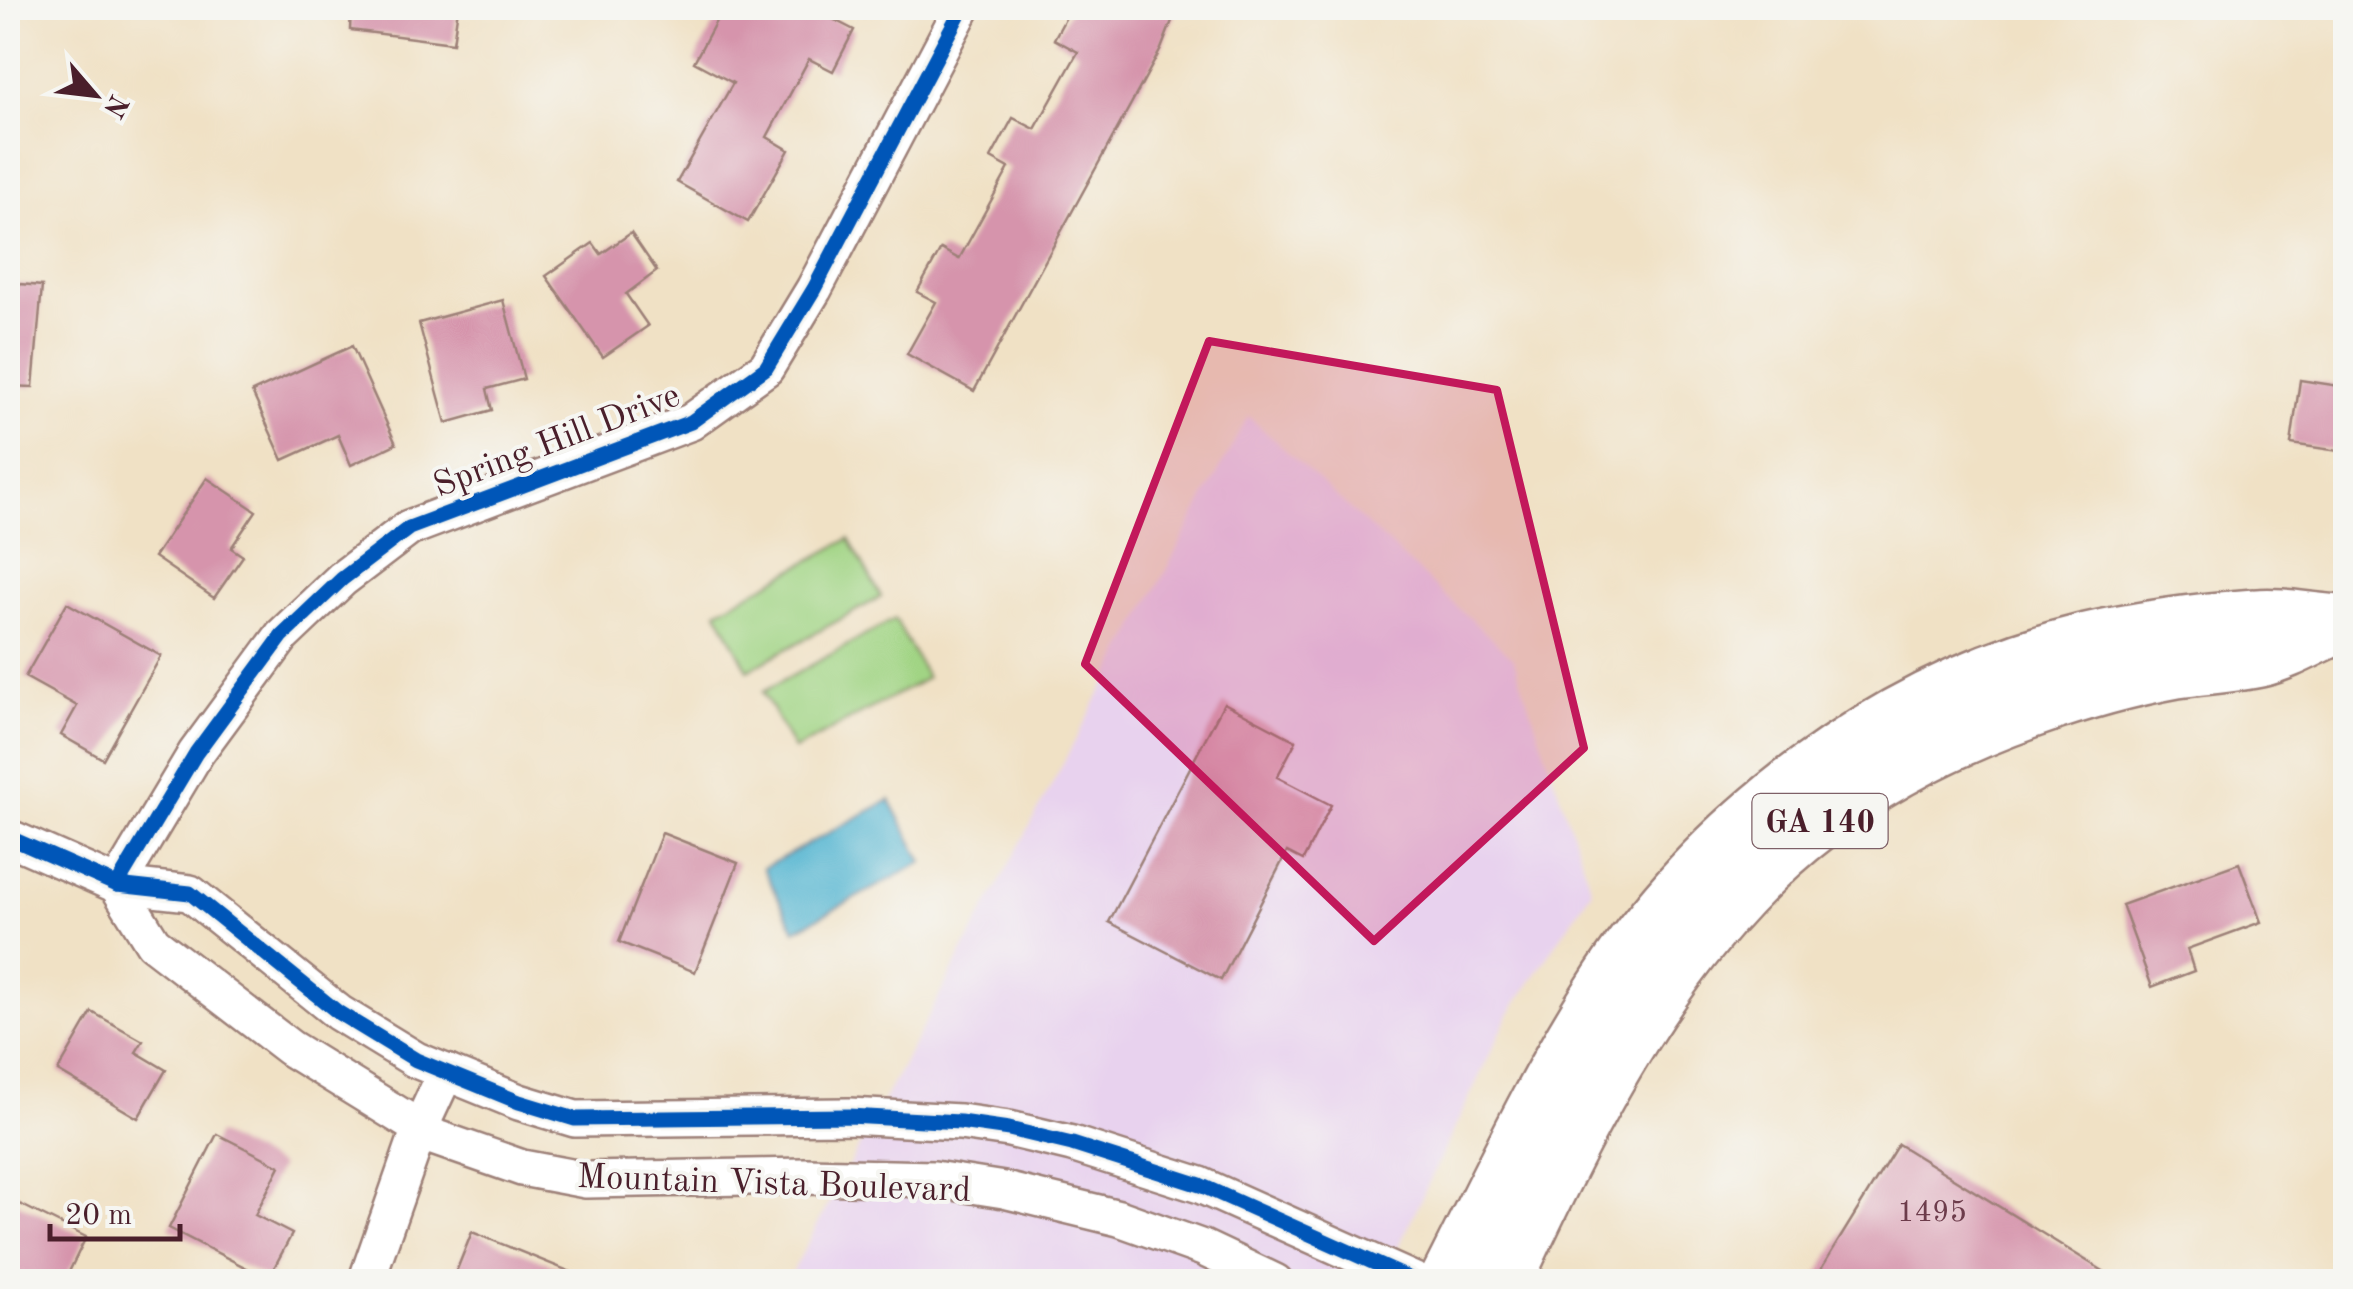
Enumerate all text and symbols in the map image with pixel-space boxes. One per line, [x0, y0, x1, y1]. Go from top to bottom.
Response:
north arrow [45, 45, 145, 145]
text: N [97, 89, 132, 122]
street label: Spring Hill Drive [429, 378, 685, 504]
road number: GA 140 [1752, 794, 1888, 848]
street label: Mountain Vista Boulevard [576, 1160, 972, 1209]
scale bar [50, 1179, 180, 1241]
house number: 1495 [1897, 1198, 1967, 1228]
text: 20 m [65, 1201, 132, 1231]

